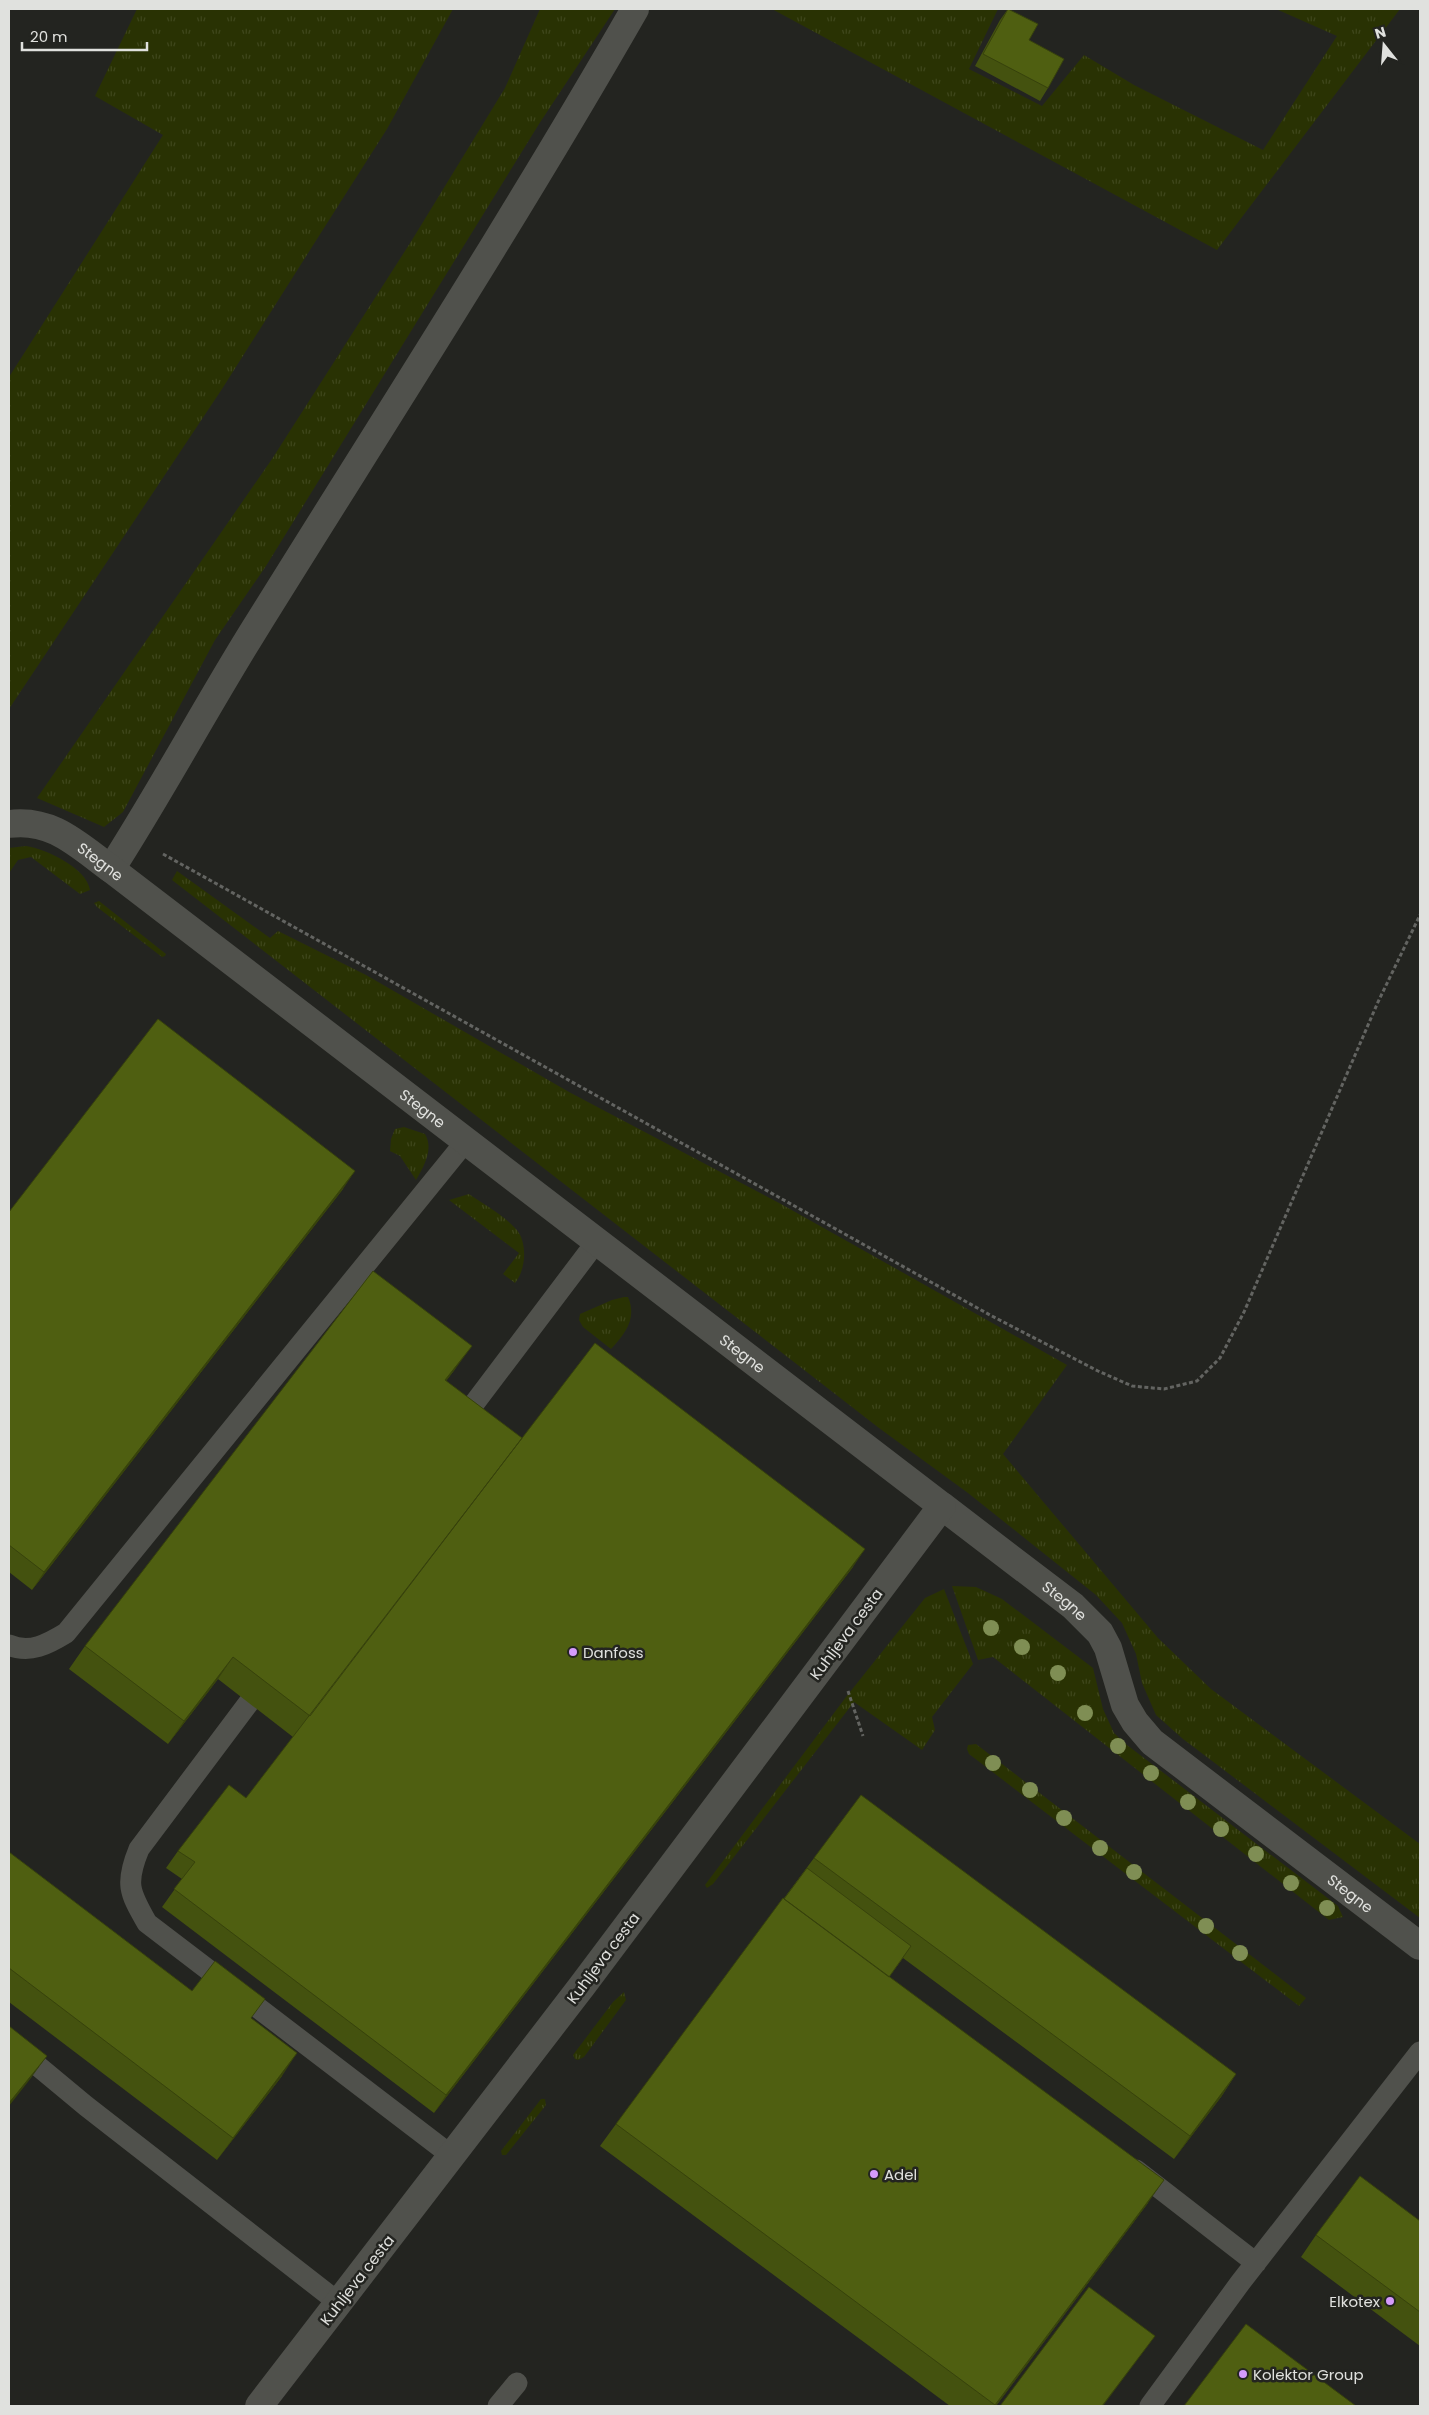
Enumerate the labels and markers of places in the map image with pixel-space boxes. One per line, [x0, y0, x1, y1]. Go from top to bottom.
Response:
place label: Danfoss [583, 1642, 644, 1663]
marker: Danfoss [567, 1646, 579, 1658]
place label: Adel [884, 2164, 917, 2185]
marker: Adel [868, 2168, 880, 2180]
place label: Elkotex [1329, 2291, 1380, 2312]
marker: Elkotex [1384, 2295, 1396, 2307]
place label: Kolektor Group [1253, 2364, 1364, 2385]
marker: Kolektor Group [1237, 2368, 1249, 2380]

